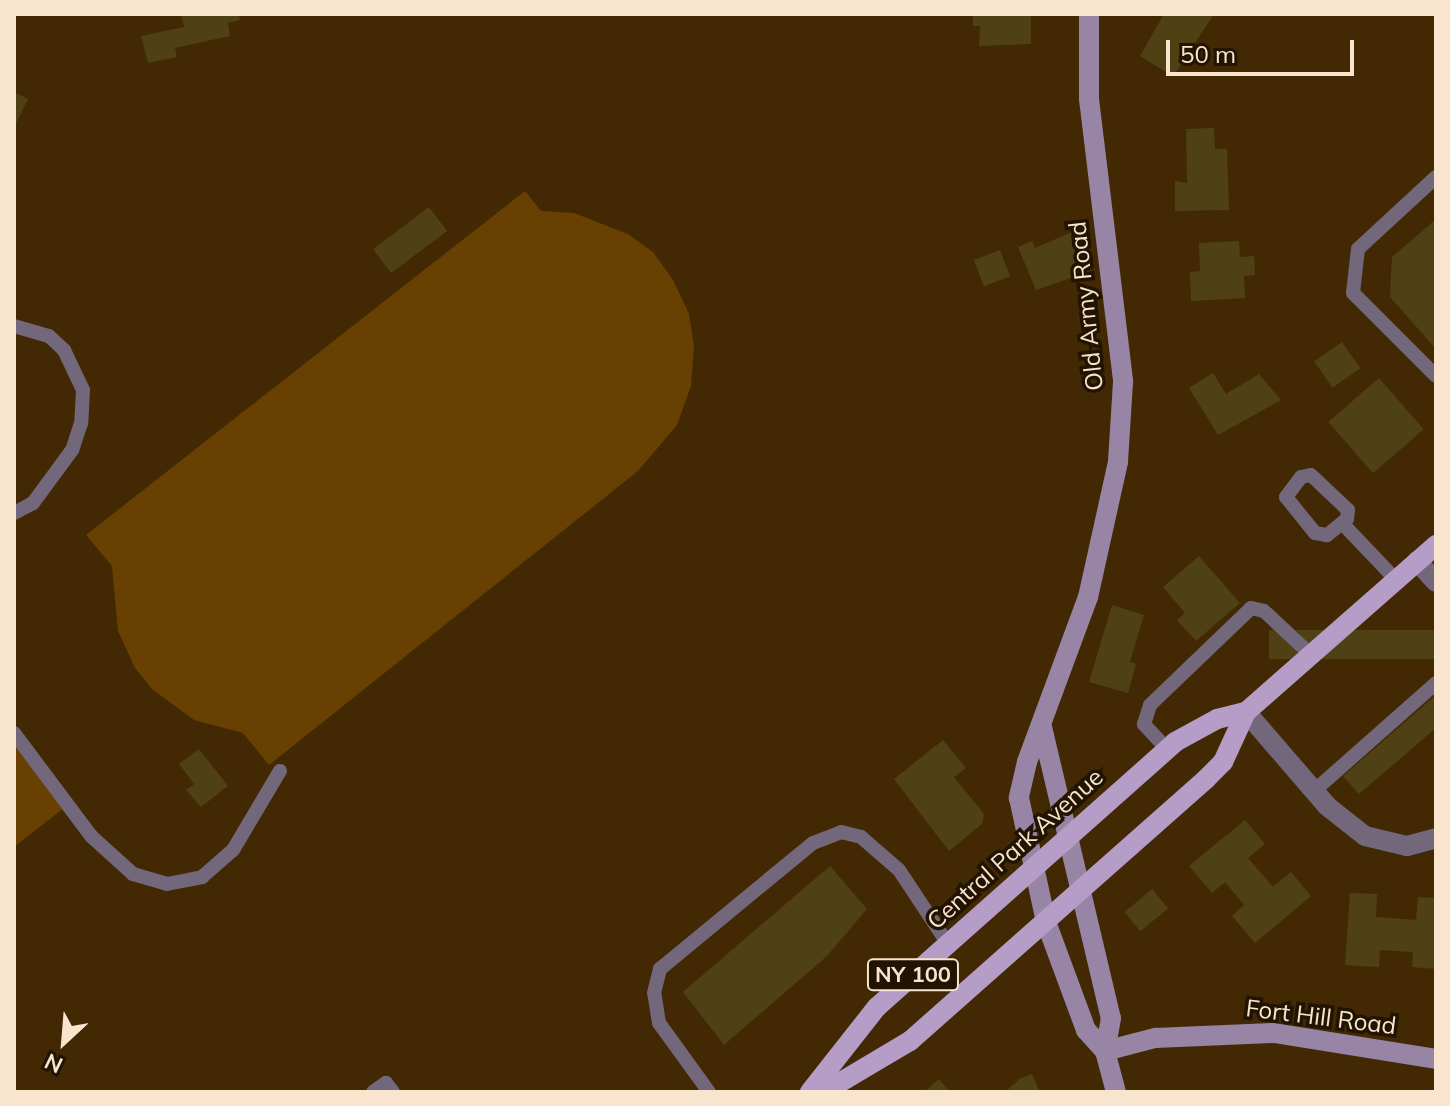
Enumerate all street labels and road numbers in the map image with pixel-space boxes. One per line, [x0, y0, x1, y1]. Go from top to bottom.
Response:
street label: Old Army Road [1063, 220, 1109, 392]
street label: Central Park Avenue [921, 763, 1109, 935]
road number: NY 100 [865, 957, 961, 993]
street label: Fort Hill Road [1244, 993, 1398, 1041]

